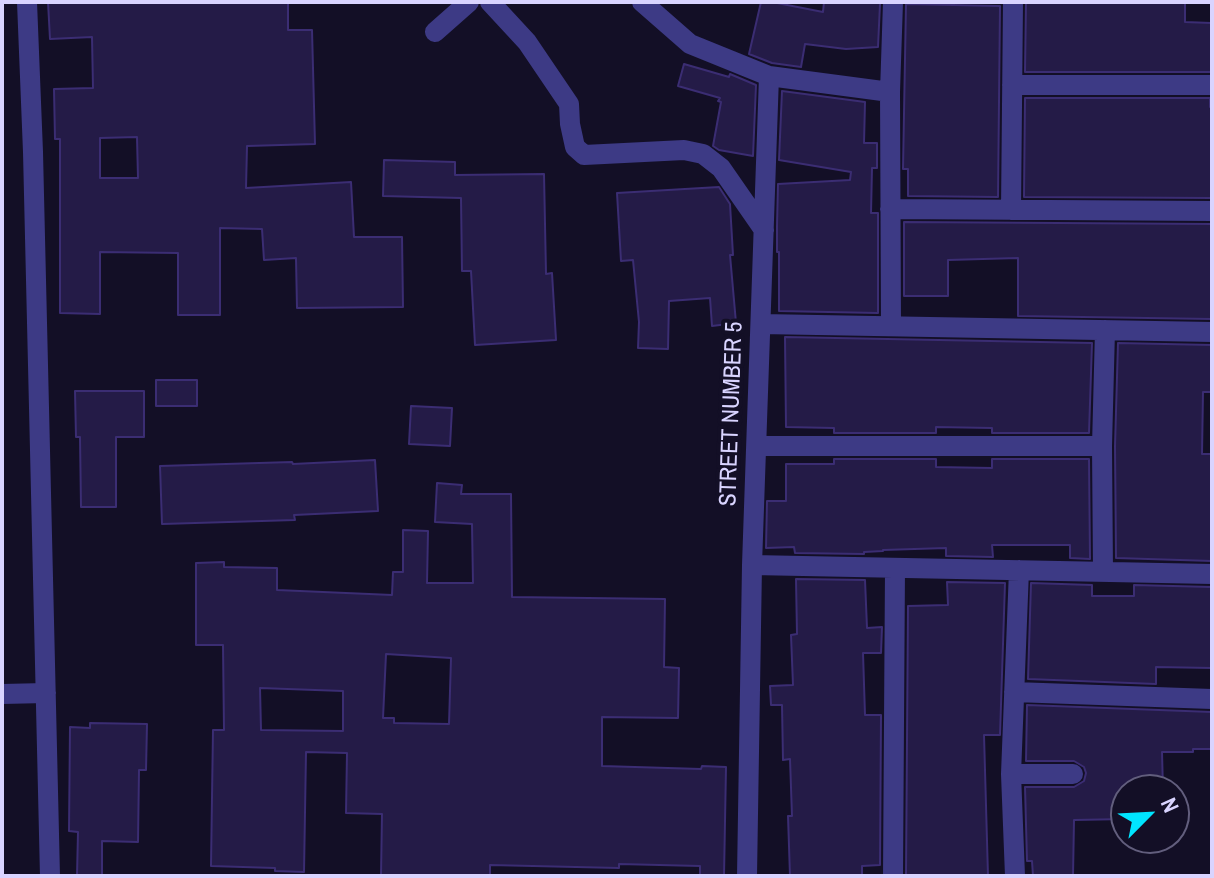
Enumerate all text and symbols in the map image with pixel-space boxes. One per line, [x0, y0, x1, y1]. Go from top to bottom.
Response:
street label: STREET NUMBER 5 [714, 321, 750, 507]
north arrow [1110, 774, 1190, 854]
text: N [1154, 793, 1186, 817]

